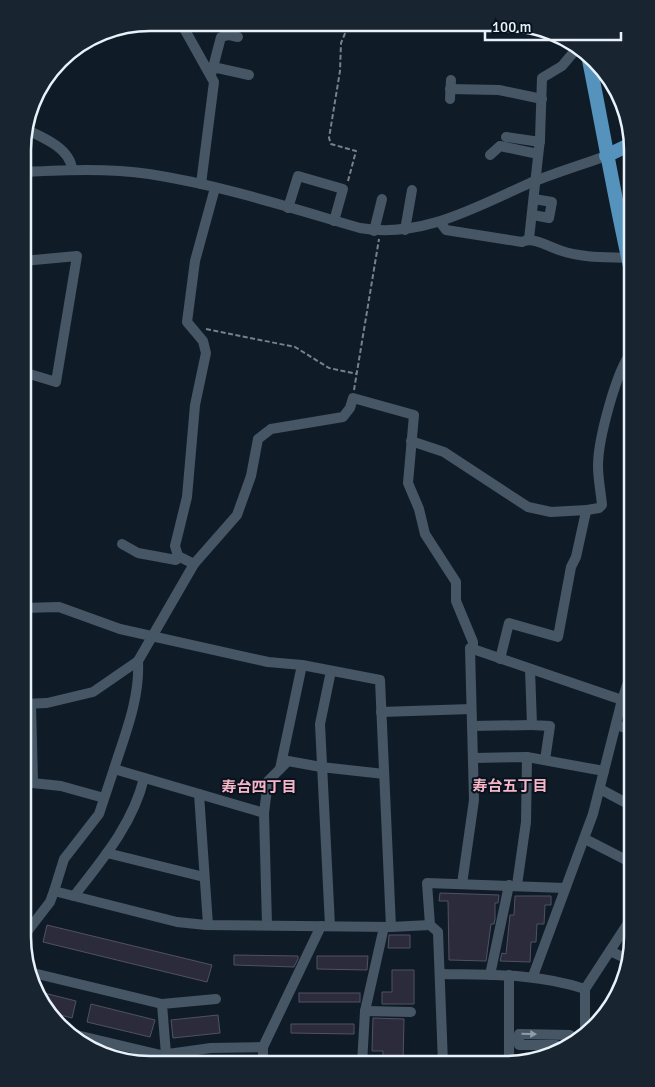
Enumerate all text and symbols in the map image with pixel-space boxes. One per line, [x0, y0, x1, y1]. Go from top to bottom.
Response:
scale bar [485, 10, 621, 42]
text: 100 m [492, 18, 532, 36]
district label: 寿台五丁目 [472, 777, 548, 795]
district label: 寿台四丁目 [221, 778, 297, 796]
one-way arrow [522, 1030, 538, 1038]

